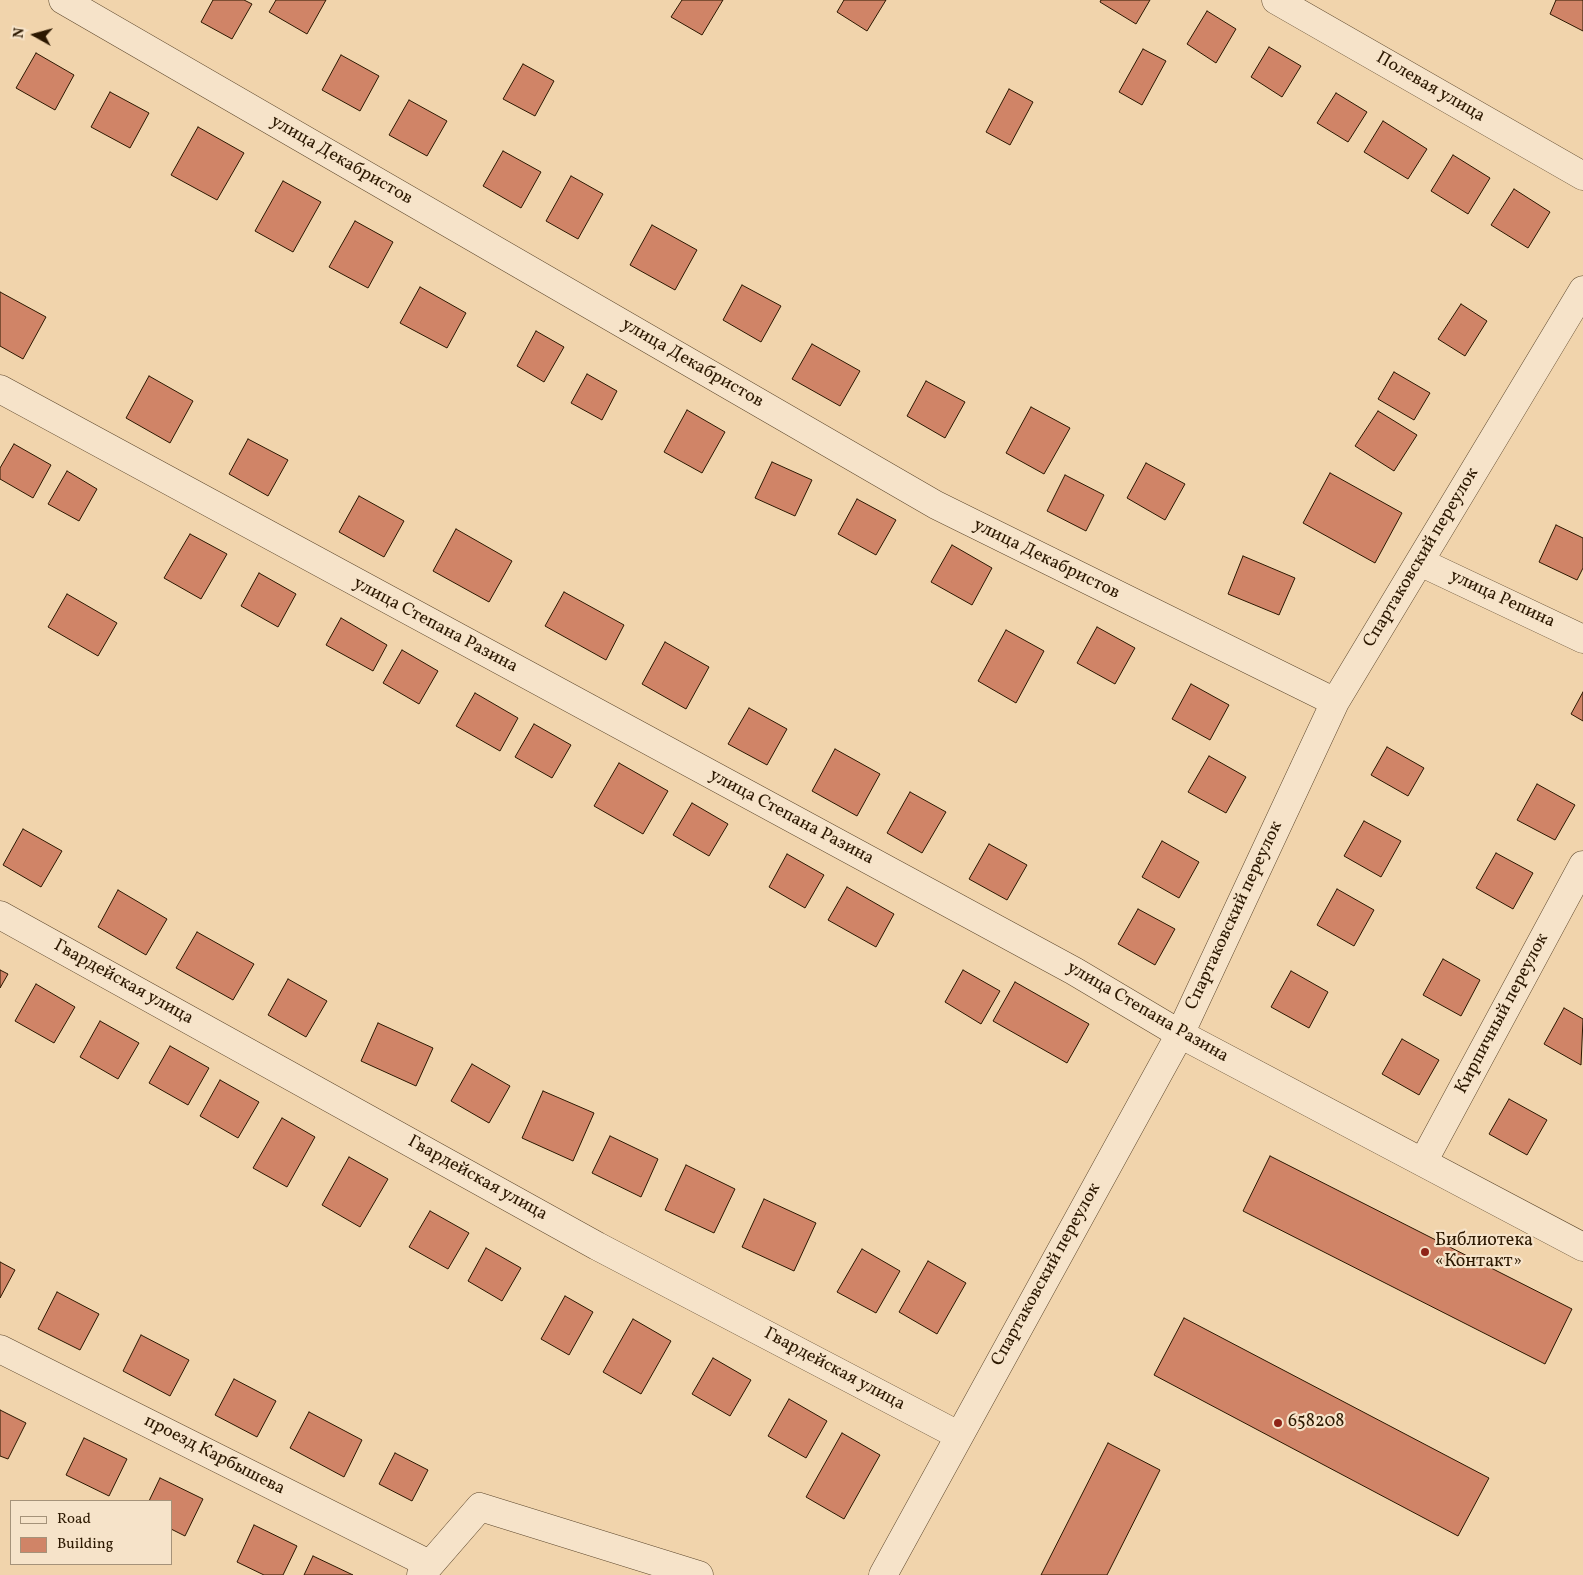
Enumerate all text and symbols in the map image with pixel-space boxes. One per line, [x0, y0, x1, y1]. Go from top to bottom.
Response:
north arrow [10, 10, 60, 60]
text: N [10, 27, 30, 39]
street label: Полевая улица [1372, 48, 1488, 128]
street label: улица Декабристов [266, 112, 416, 210]
street label: улица Декабристов [617, 315, 767, 413]
street label: Спартаковский переулок [1360, 464, 1484, 652]
street label: улица Декабристов [969, 515, 1123, 605]
street label: улица Репина [1446, 566, 1558, 634]
street label: улица Степана Разина [349, 573, 521, 679]
street label: улица Степана Разина [705, 765, 877, 871]
street label: Спартаковский переулок [1182, 818, 1288, 1014]
street label: Кирпичный переулок [1452, 930, 1554, 1098]
street label: Гвардейская улица [49, 936, 197, 1030]
street label: улица Степана Разина [1062, 958, 1232, 1068]
street label: Гвардейская улица [403, 1132, 551, 1226]
street label: Спартаковский переулок [988, 1180, 1106, 1370]
place label: Библиотека «Контакт» [1435, 1231, 1533, 1274]
marker: Библиотека «Контакт» [1419, 1246, 1431, 1258]
street label: Гвардейская улица [760, 1324, 908, 1416]
street label: проезд Карбышева [140, 1411, 288, 1501]
place label: 658208 [1288, 1412, 1344, 1434]
marker: 658208 [1272, 1417, 1284, 1429]
legend [10, 1500, 172, 1565]
text: Road [57, 1509, 91, 1530]
text: Building [57, 1534, 113, 1555]

